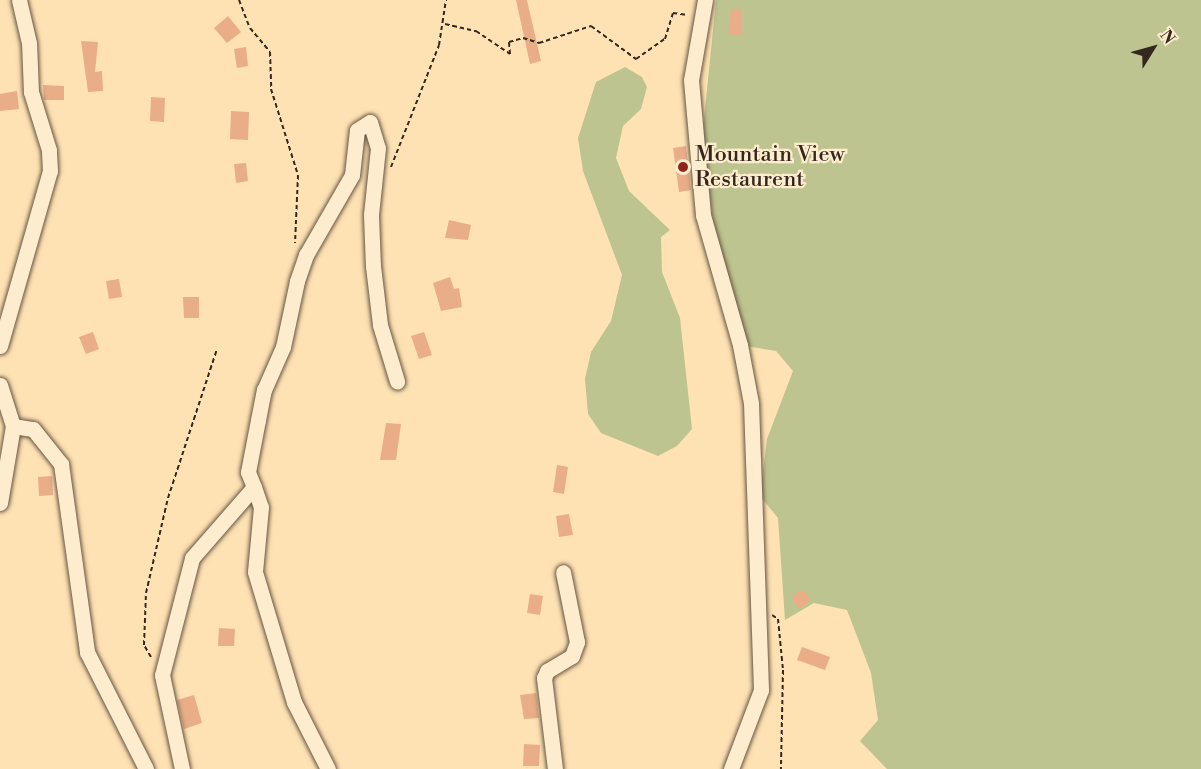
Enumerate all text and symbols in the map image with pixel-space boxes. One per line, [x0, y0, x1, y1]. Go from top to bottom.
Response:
north arrow [1123, 18, 1183, 78]
text: N [1156, 26, 1179, 48]
place label: Mountain View Restaurent [695, 141, 845, 192]
marker: Mountain View Restaurent [676, 160, 690, 174]

